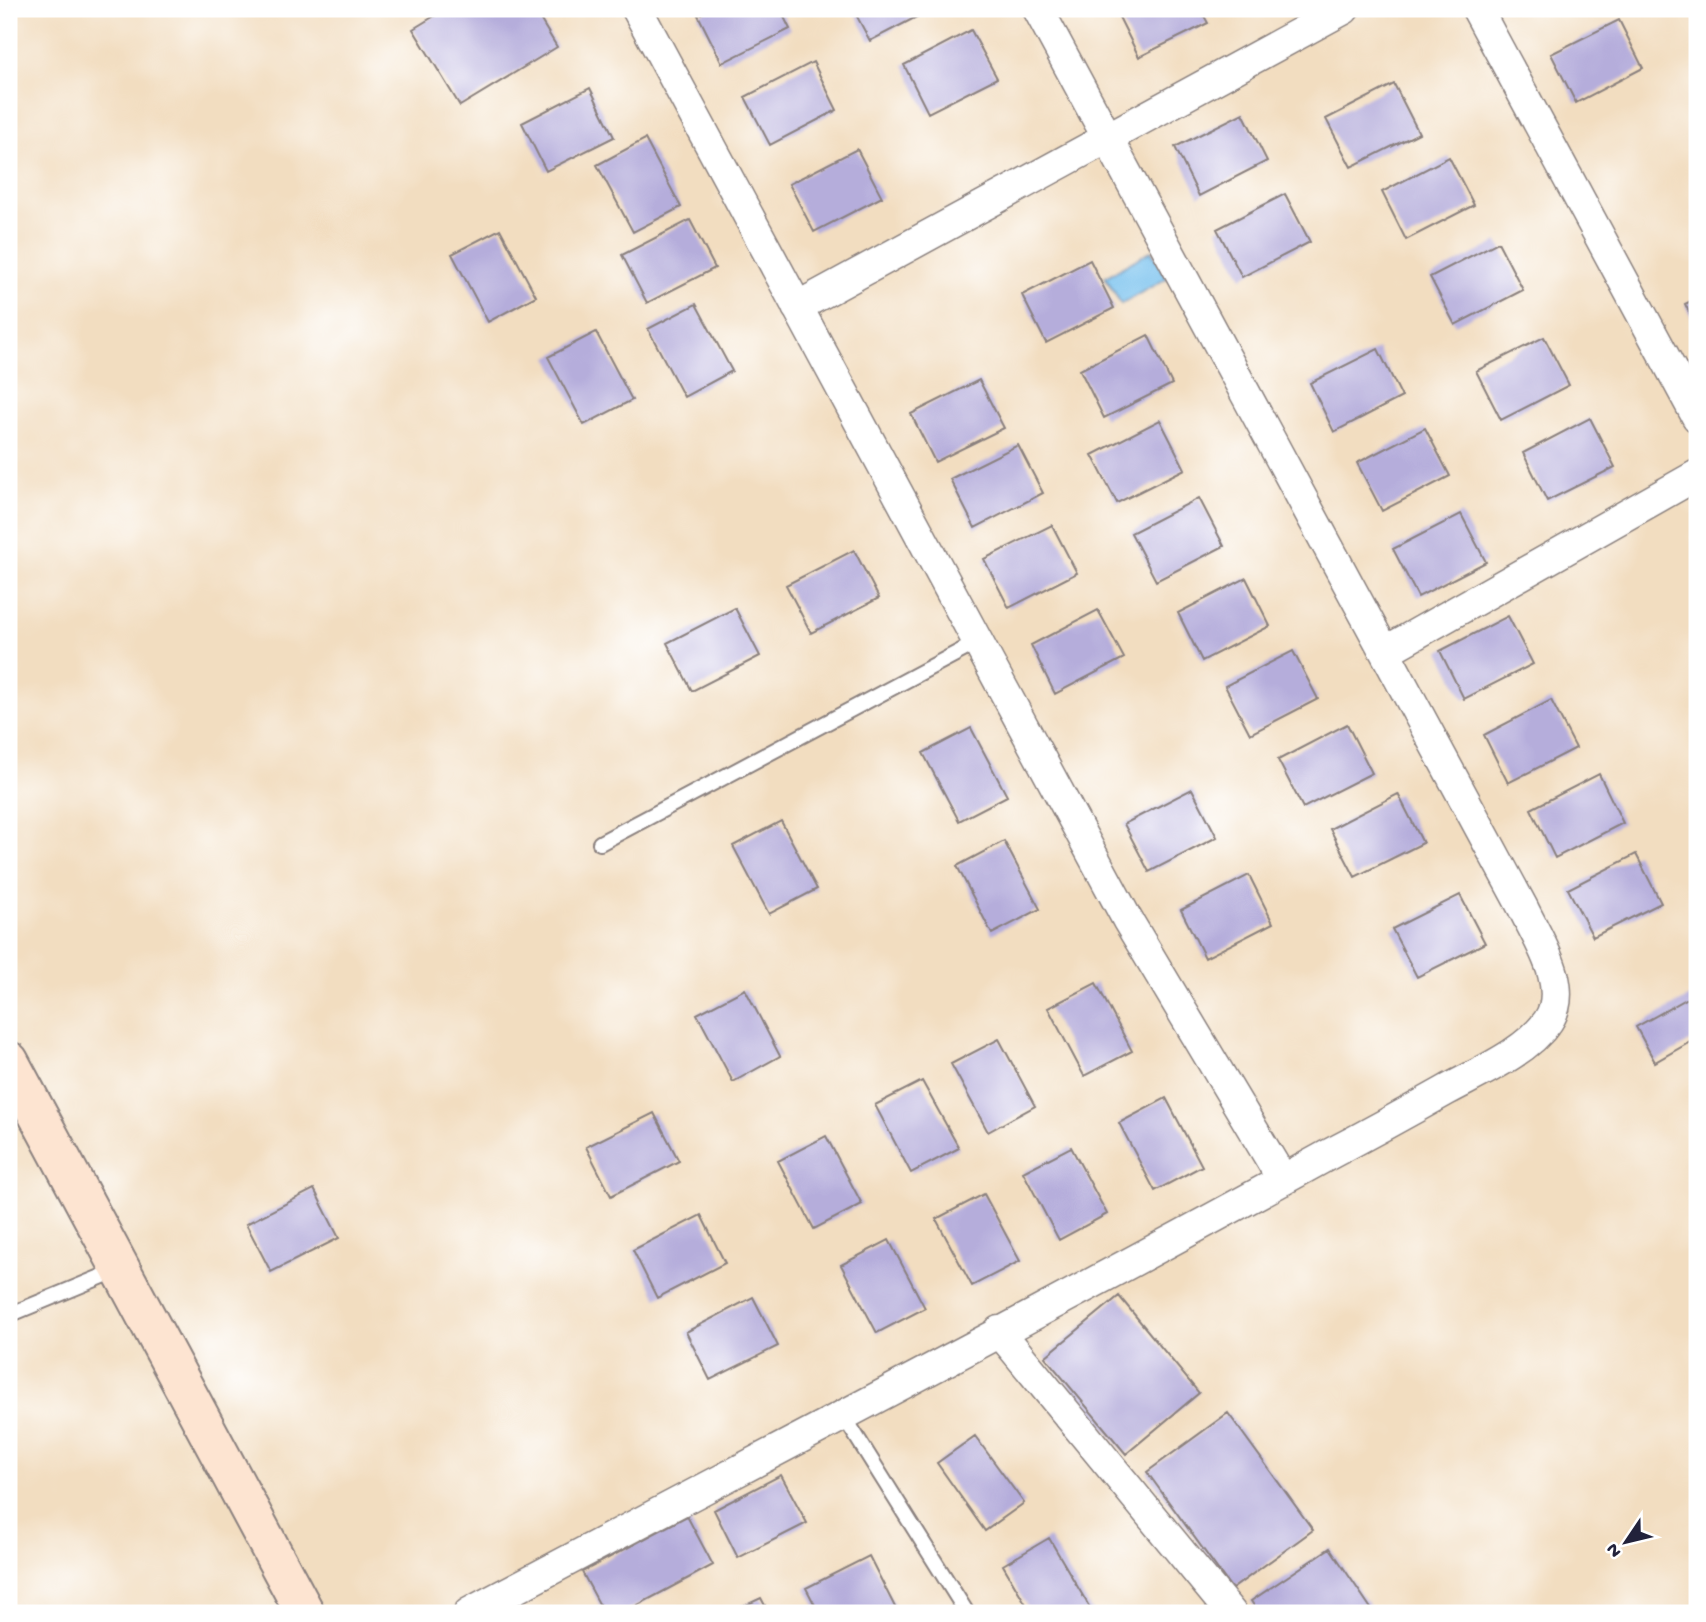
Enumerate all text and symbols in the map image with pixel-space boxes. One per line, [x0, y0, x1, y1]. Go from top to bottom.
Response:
north arrow [1590, 1506, 1660, 1576]
text: N [1602, 1538, 1628, 1561]

